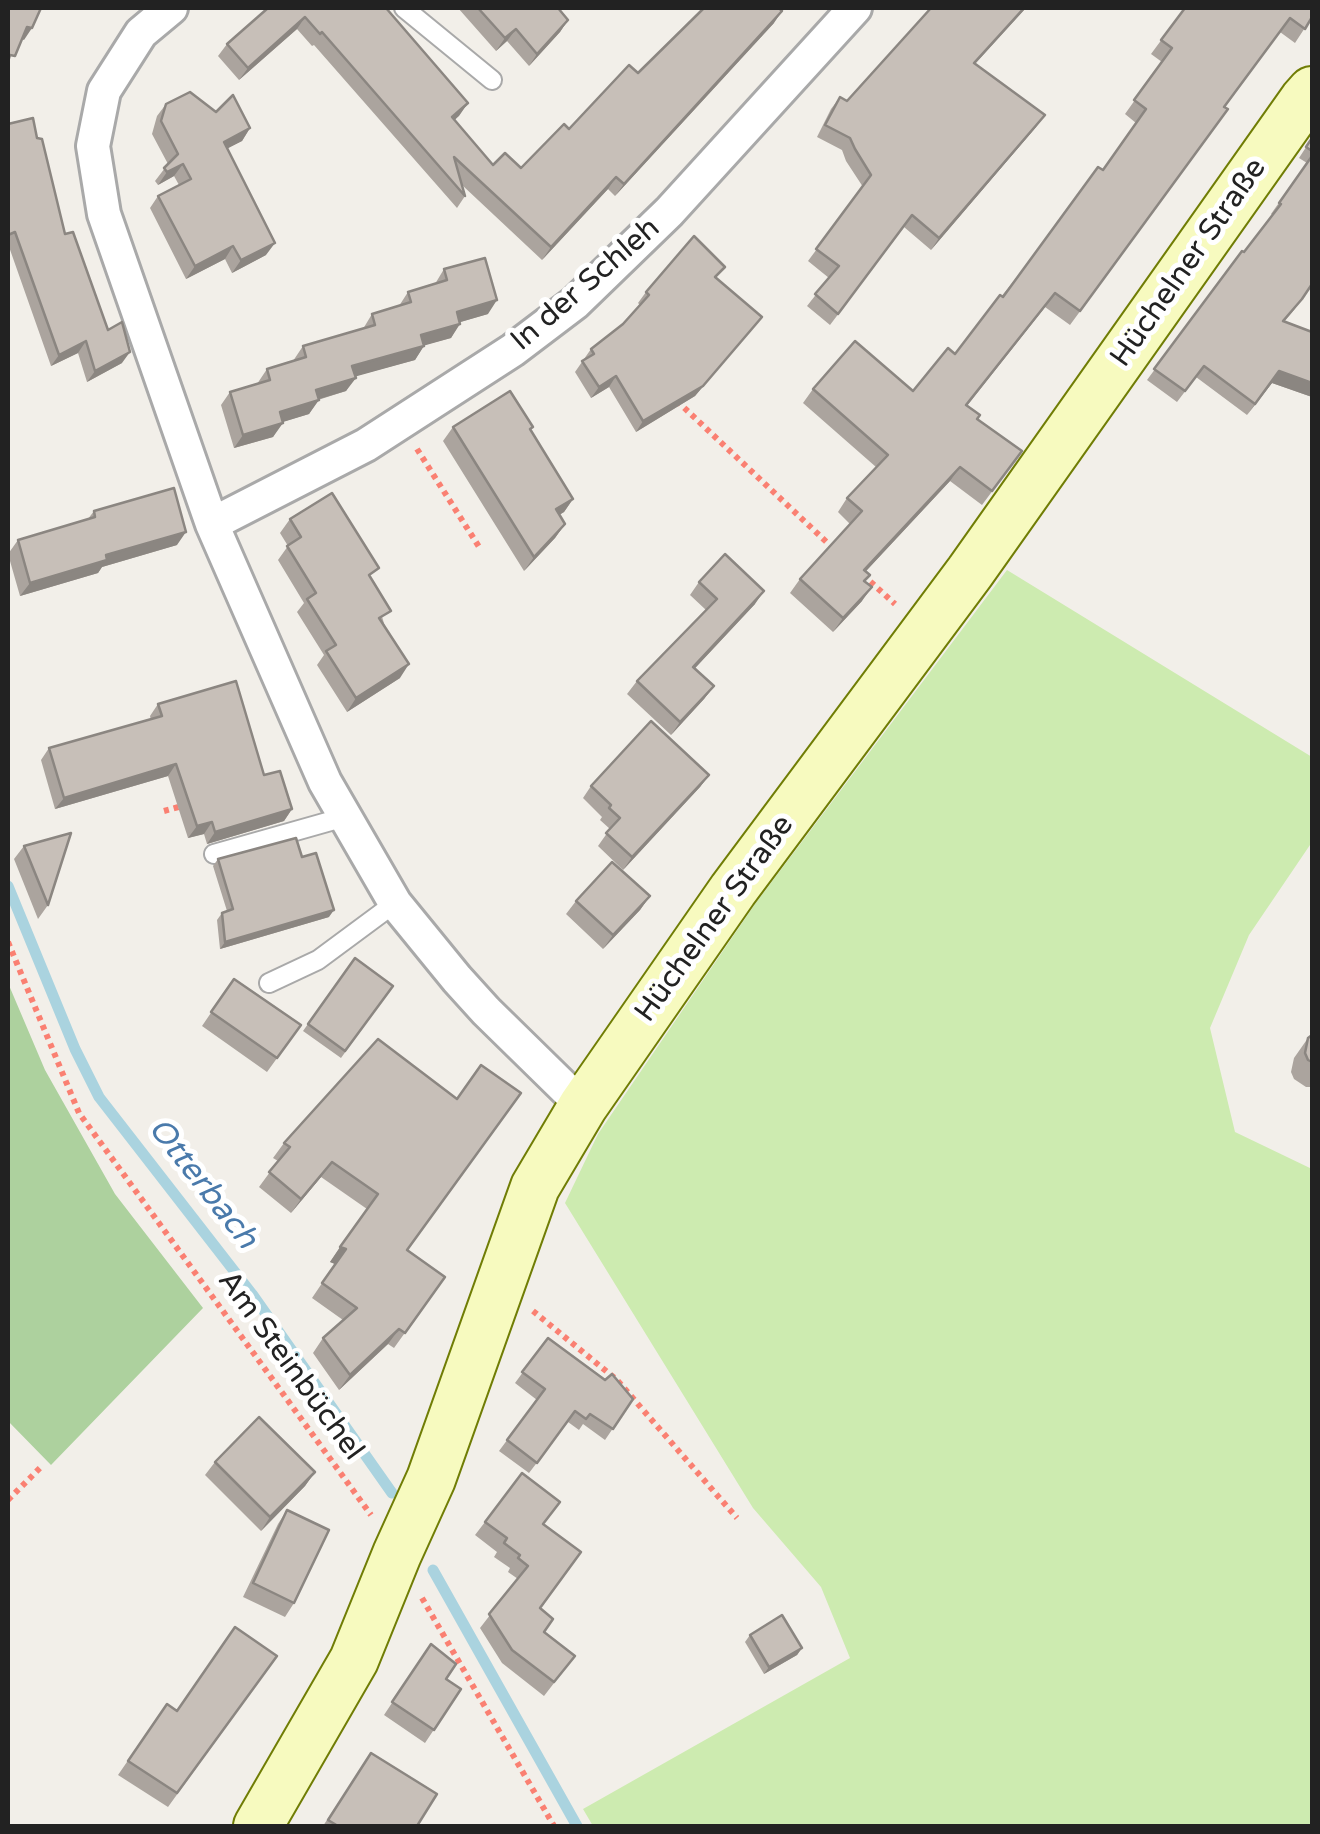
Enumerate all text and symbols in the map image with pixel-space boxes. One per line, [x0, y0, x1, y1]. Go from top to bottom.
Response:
street label: Hüchelner Straße [1104, 152, 1274, 374]
street label: In der Schleh [504, 211, 668, 359]
street label: Hüchelner Straße [628, 809, 802, 1029]
water label: Otterbach [139, 1111, 265, 1257]
street label: Am Steinbüchel [209, 1264, 371, 1468]

